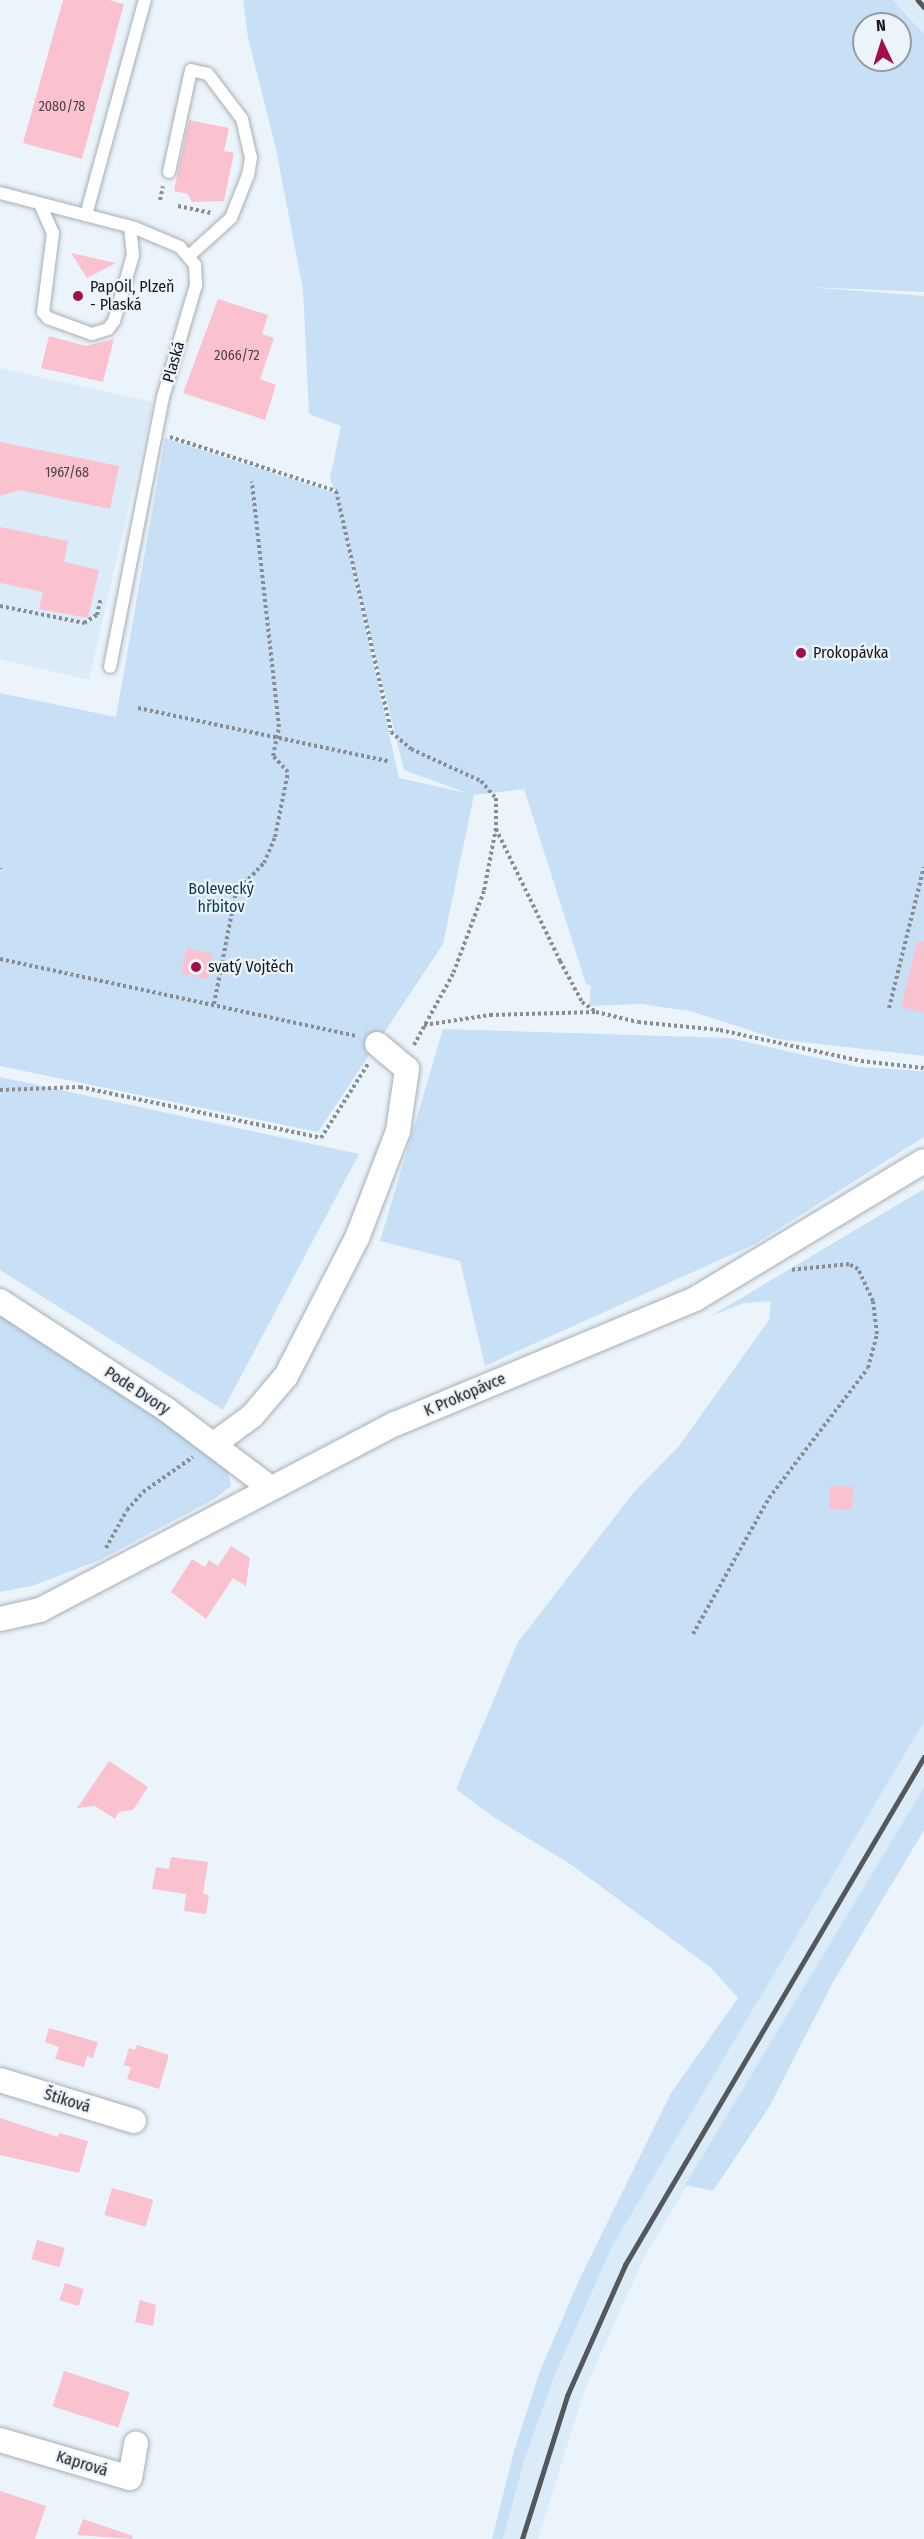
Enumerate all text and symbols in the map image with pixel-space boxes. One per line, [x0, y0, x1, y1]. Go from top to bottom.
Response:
north arrow [852, 12, 912, 72]
text: N [875, 16, 886, 35]
house number: 2080/78 [39, 99, 85, 115]
place label: PapOil, Plzeň - Plaská [90, 277, 174, 315]
marker: PapOil, Plzeň - Plaská [71, 289, 85, 303]
street label: Plaská [159, 339, 189, 385]
house number: 2066/72 [214, 348, 260, 364]
house number: 1967/68 [45, 465, 89, 481]
place label: Prokopávka [813, 643, 888, 663]
marker: Prokopávka [794, 646, 808, 660]
park label: Bolevecký hřbitov [188, 879, 254, 917]
place label: svatý Vojtěch [208, 957, 294, 977]
marker: svatý Vojtěch [189, 960, 203, 974]
street label: Pode Dvory [101, 1363, 173, 1419]
street label: K Prokopávce [421, 1369, 509, 1421]
street label: Štiková [41, 2085, 93, 2117]
street label: Kaprová [54, 2447, 110, 2481]

